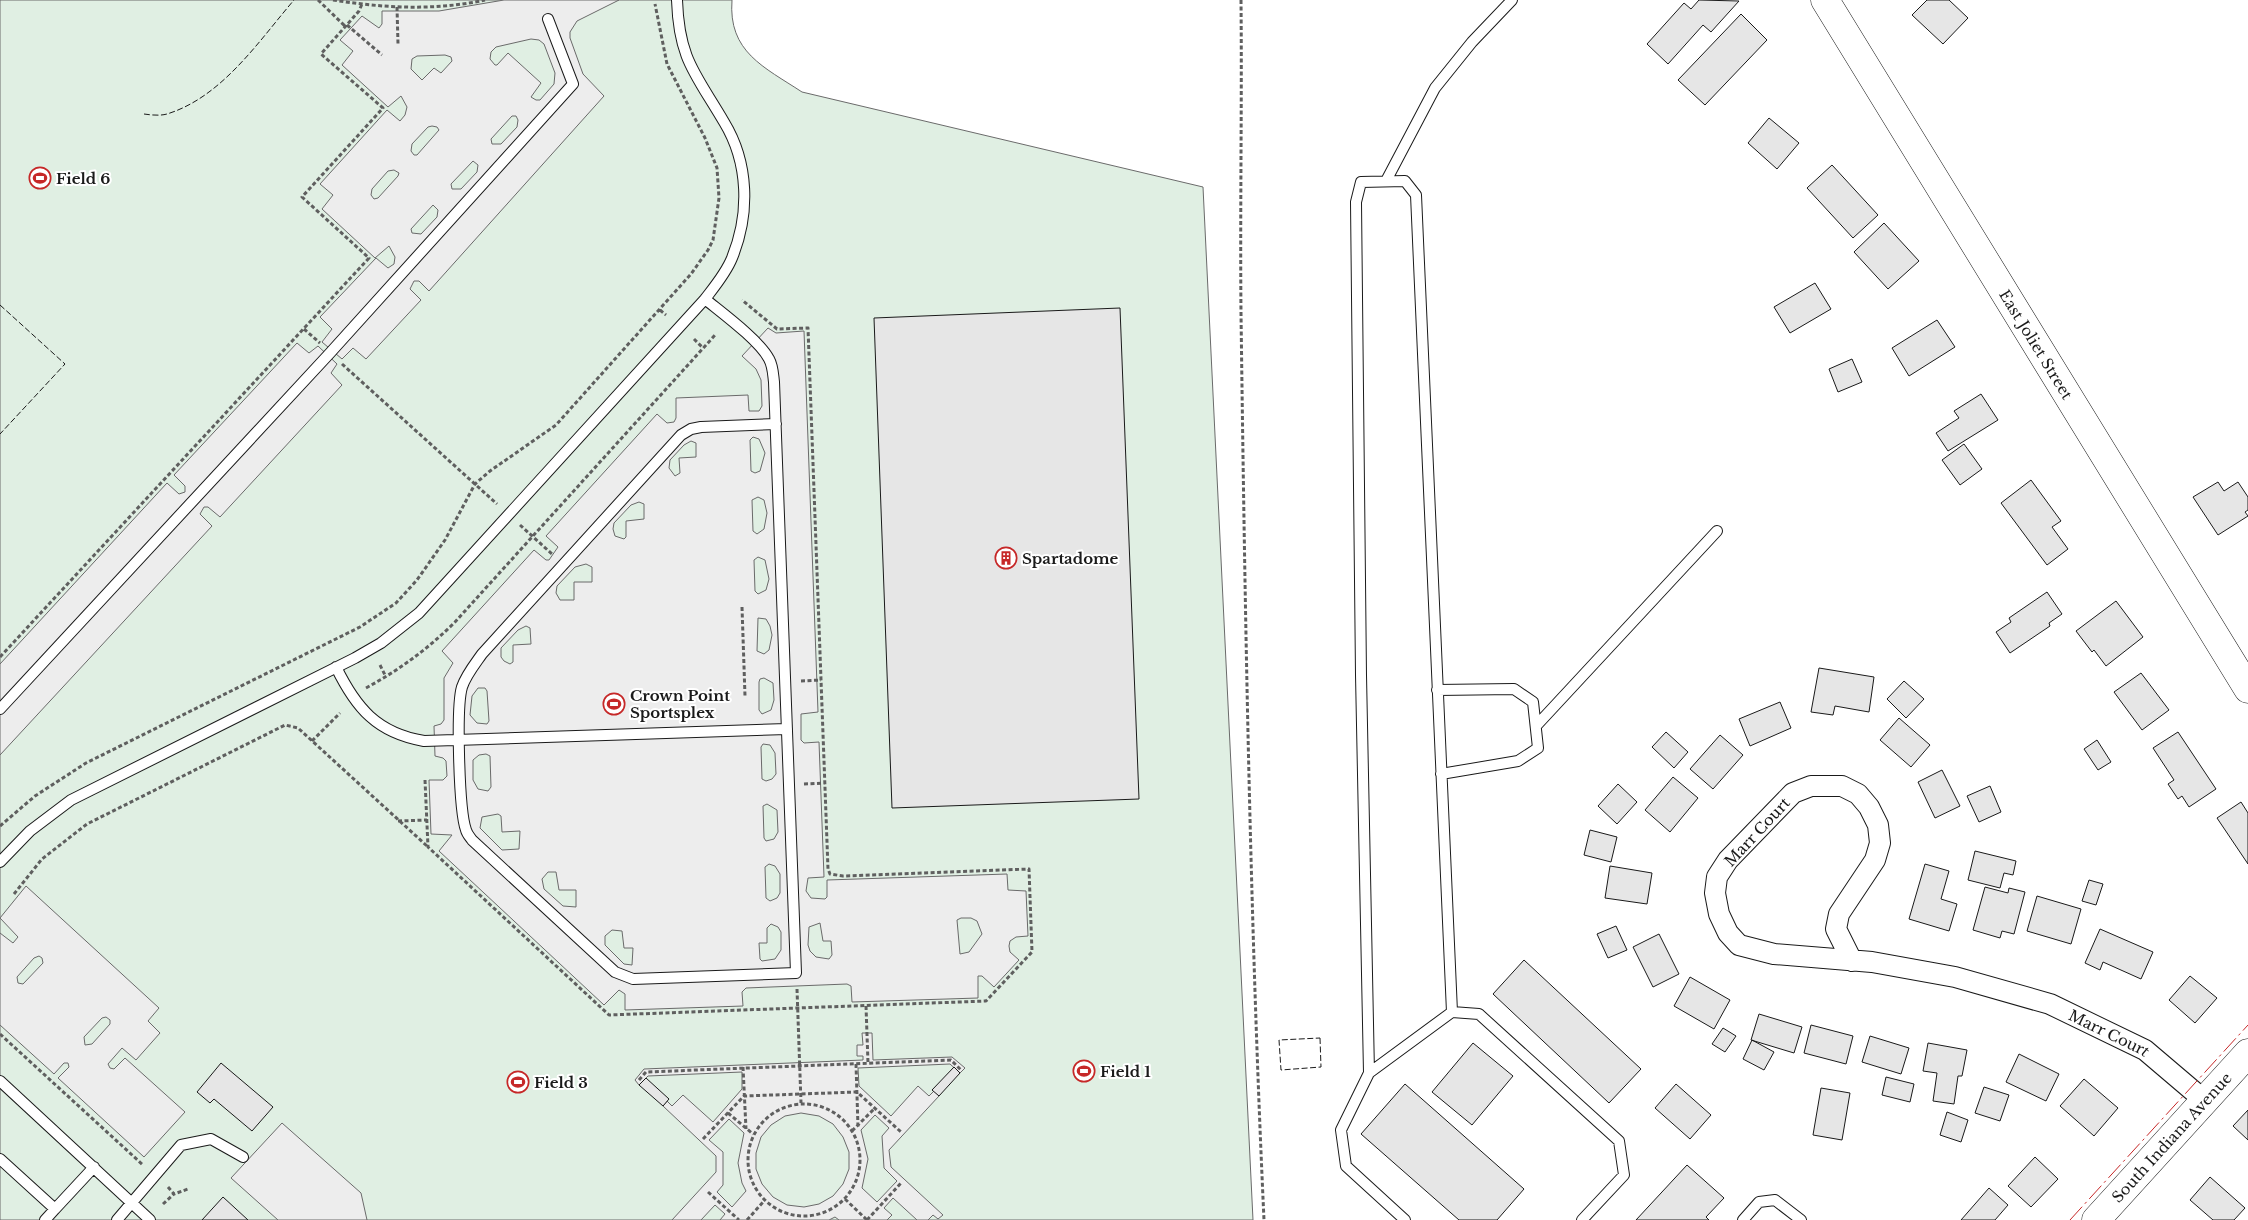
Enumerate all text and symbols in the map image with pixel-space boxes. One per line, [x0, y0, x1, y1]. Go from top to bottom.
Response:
sports icon: Field 6 [28, 166, 52, 190]
place label: Field 6 [56, 169, 110, 188]
street label: East Joliet Street [1996, 286, 2077, 403]
building icon: Spartadome [994, 546, 1018, 570]
place label: Spartadome [1022, 549, 1119, 568]
place label: Crown Point Sportsplex [630, 686, 730, 722]
sports icon: Crown Point Sportsplex [602, 692, 626, 716]
street label: Marr Court [1720, 793, 1794, 871]
street label: Marr Court [2066, 1005, 2155, 1060]
sports icon: Field 1 [1072, 1059, 1096, 1083]
place label: Field 1 [1100, 1062, 1151, 1081]
street label: South Indiana Avenue [2107, 1068, 2235, 1206]
sports icon: Field 3 [506, 1070, 530, 1094]
place label: Field 3 [534, 1073, 588, 1092]

